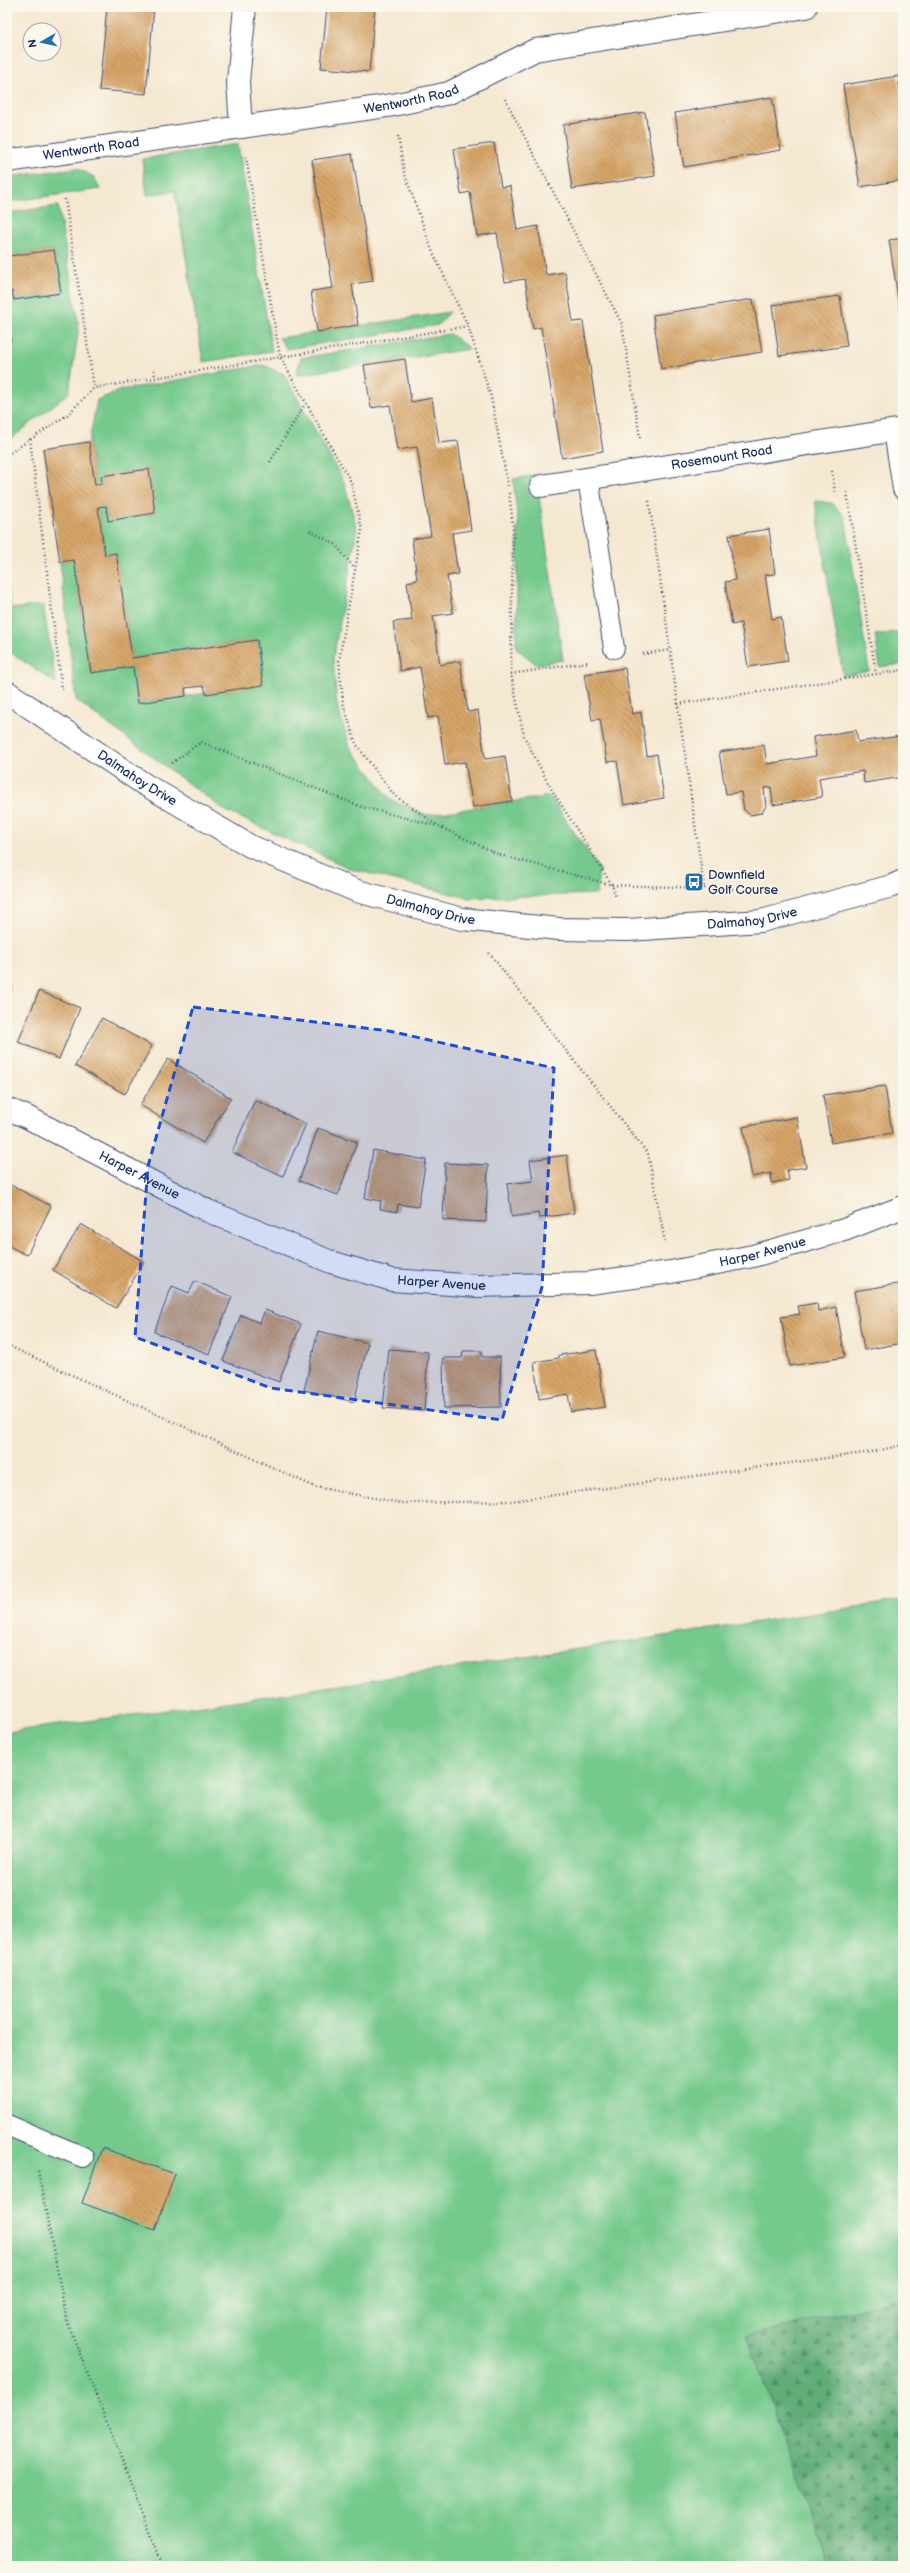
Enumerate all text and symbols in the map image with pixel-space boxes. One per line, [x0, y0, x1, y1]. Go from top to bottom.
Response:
north arrow [22, 22, 62, 62]
text: N [26, 38, 40, 49]
street label: Wentworth Road [363, 81, 462, 117]
street label: Wentworth Road [42, 134, 140, 164]
street label: Rosemount Road [670, 442, 774, 473]
street label: Dalmahoy Drive [94, 747, 180, 810]
place label: Downfield Golf Course [708, 867, 778, 898]
bus stop icon: Downfield Golf Course [683, 871, 705, 893]
street label: Dalmahoy Drive [384, 891, 476, 928]
street label: Dalmahoy Drive [707, 904, 799, 933]
street label: Harper Avenue [96, 1148, 183, 1203]
street label: Harper Avenue [718, 1233, 808, 1270]
street label: Harper Avenue [397, 1272, 486, 1294]

